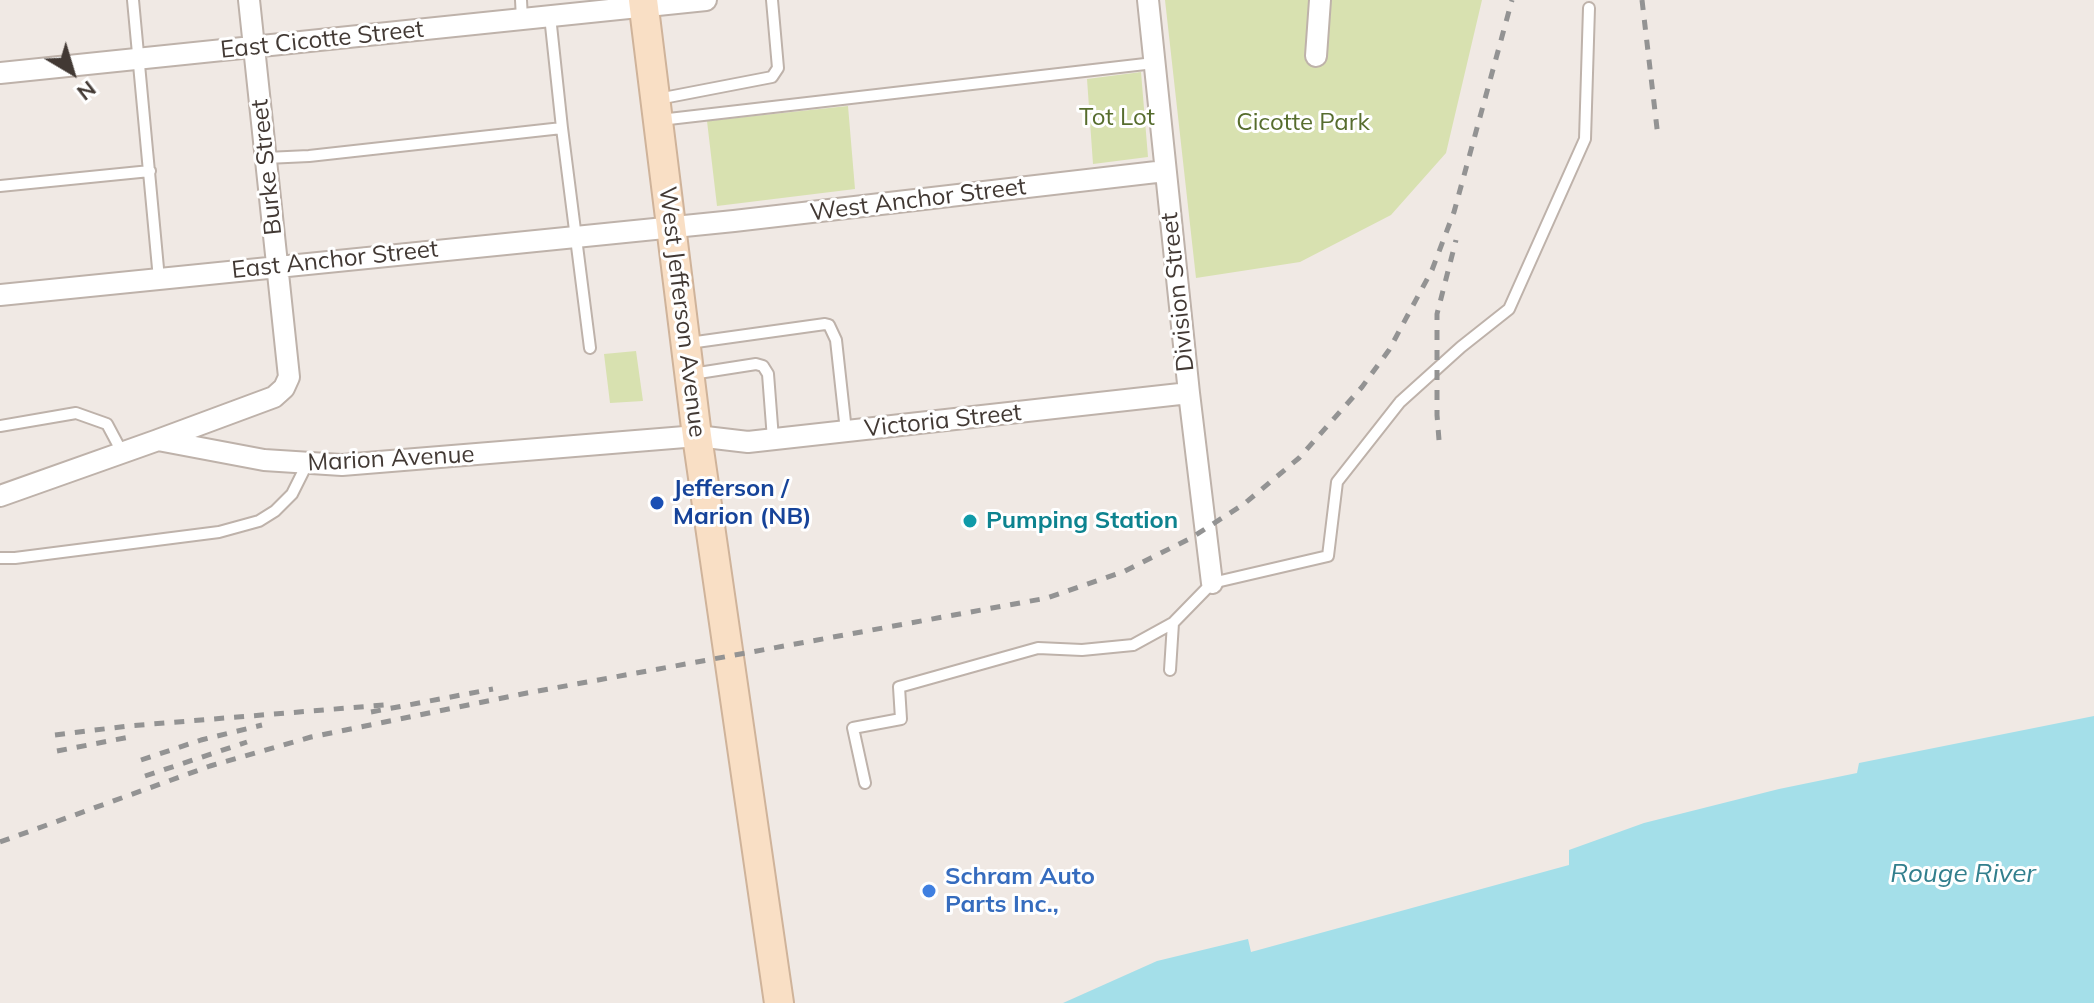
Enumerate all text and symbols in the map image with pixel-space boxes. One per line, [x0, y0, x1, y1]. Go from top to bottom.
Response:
street label: East Cicotte Street [219, 15, 425, 65]
north arrow [32, 32, 112, 112]
text: N [72, 75, 102, 107]
street label: Burke Street [246, 98, 288, 236]
park label: Tot Lot [1079, 104, 1155, 132]
park label: Cicotte Park [1236, 109, 1370, 137]
street label: West Anchor Street [808, 172, 1028, 228]
street label: West Jefferson Avenue [652, 185, 712, 439]
street label: Division Street [1155, 211, 1201, 373]
street label: East Anchor Street [230, 235, 440, 285]
street label: Victoria Street [863, 398, 1023, 444]
street label: Marion Avenue [307, 440, 475, 478]
place label: Jefferson / Marion (NB) [673, 475, 811, 531]
marker: Jefferson / Marion (NB) [648, 494, 666, 512]
place label: Pumping Station [986, 507, 1178, 535]
marker: Pumping Station [961, 512, 979, 530]
water label: Rouge River [1890, 858, 2036, 890]
place label: Schram Auto Parts Inc., [945, 863, 1095, 919]
marker: Schram Auto Parts Inc., [920, 882, 938, 900]

